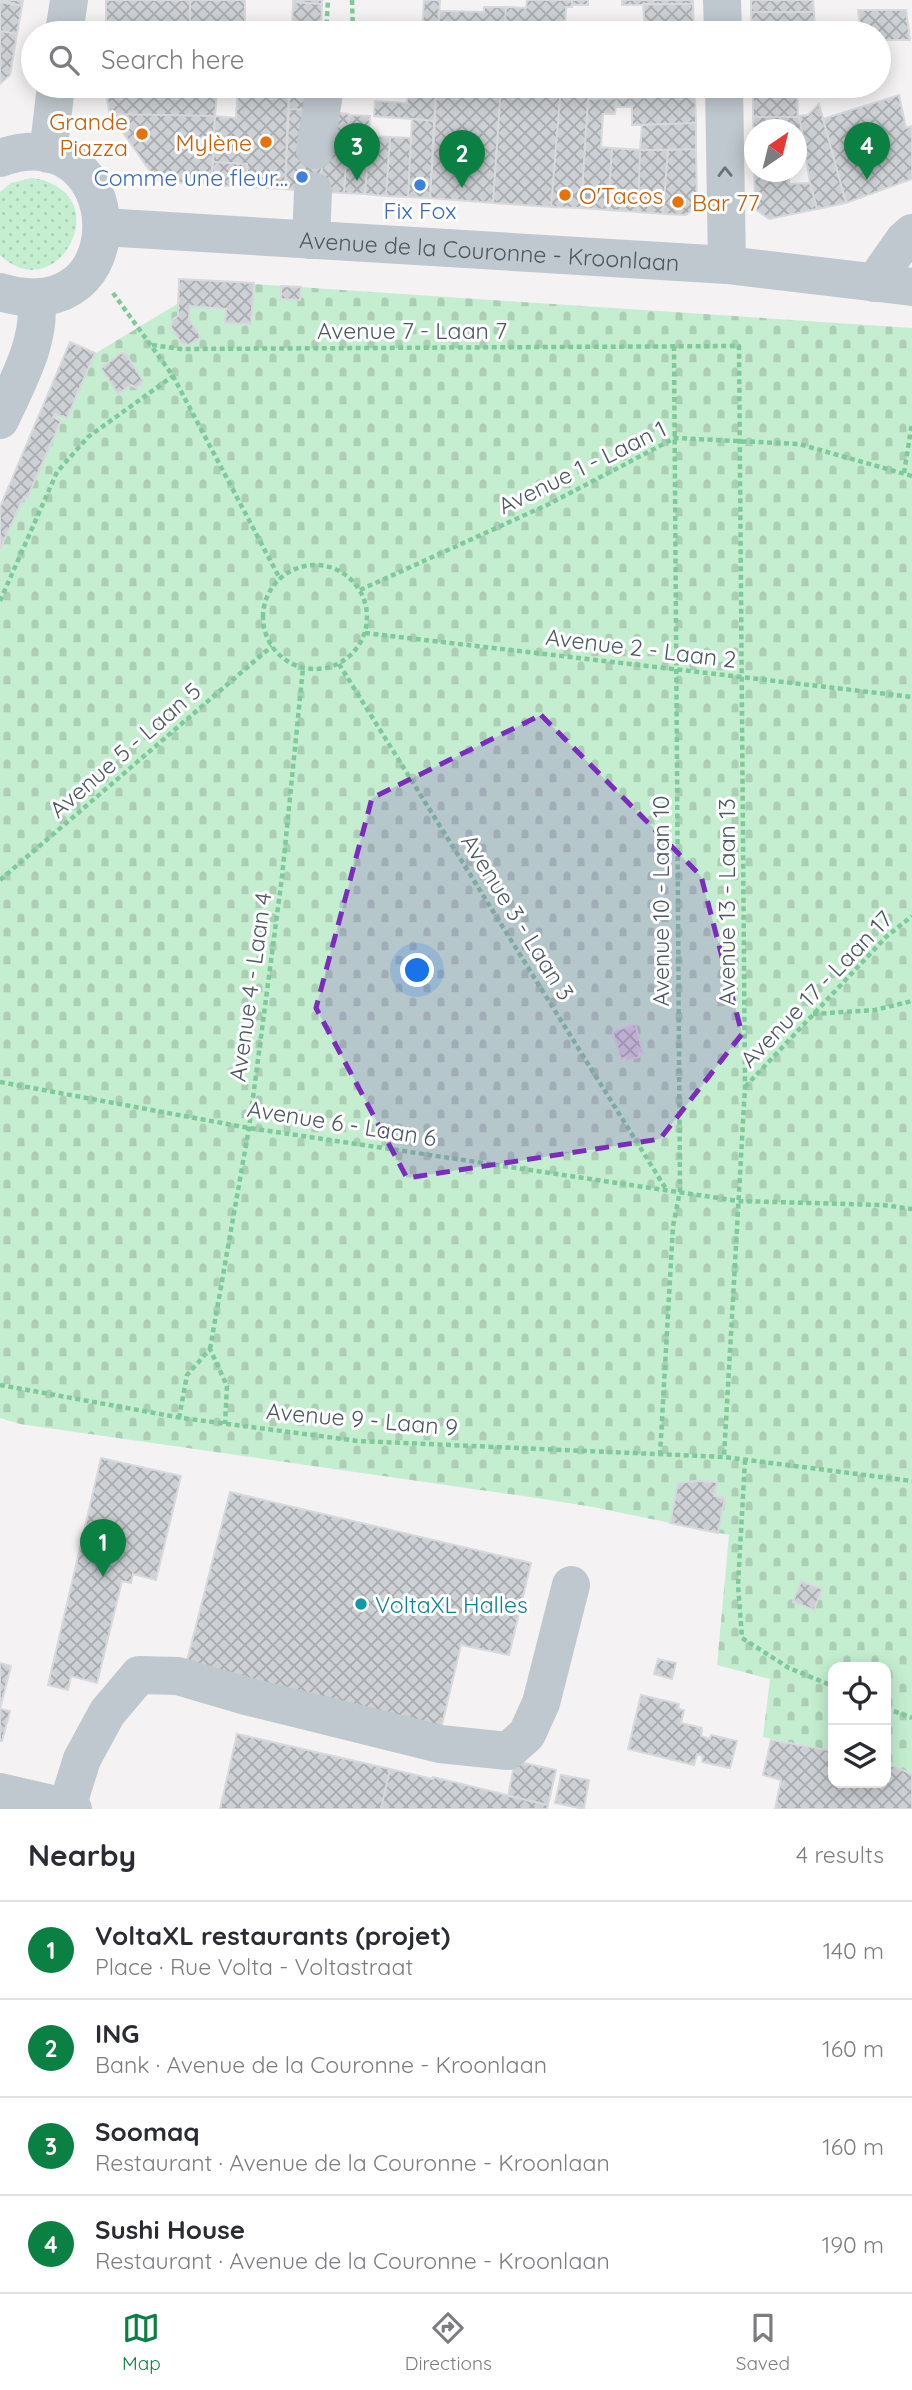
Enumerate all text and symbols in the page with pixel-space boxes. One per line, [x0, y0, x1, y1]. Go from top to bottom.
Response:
search box [21, 21, 891, 98]
icon: search [45, 41, 83, 79]
text: Search here [101, 43, 245, 76]
place label: Grande Piazza [49, 107, 128, 162]
north arrow [744, 119, 807, 182]
pin: 4 [844, 122, 890, 180]
pin: 3 [334, 123, 380, 181]
marker: Grande Piazza [134, 126, 150, 142]
place label: Mylène [176, 128, 252, 157]
pin: 2 [439, 130, 485, 188]
marker: Mylène [258, 134, 274, 150]
place label: Comme une fleur... [94, 163, 288, 192]
one-way arrow [718, 166, 733, 177]
marker: Comme une fleur... [294, 169, 310, 185]
marker: Fix Fox [412, 177, 428, 193]
place label: O'Tacos [579, 181, 663, 210]
marker: O'Tacos [557, 187, 573, 203]
place label: Bar 77 [692, 188, 760, 217]
marker: Bar 77 [670, 194, 686, 210]
place label: Fix Fox [384, 196, 456, 225]
street label: Avenue de la Couronne - Kroonlaan [298, 224, 680, 277]
street label: Avenue 7 - Laan 7 [317, 316, 507, 345]
street label: Avenue 1 - Laan 1 [493, 414, 671, 520]
street label: Avenue 2 - Laan 2 [544, 622, 738, 674]
street label: Avenue 5 - Laan 5 [43, 676, 207, 824]
street label: Avenue 10 - Laan 10 [646, 796, 675, 1006]
street label: Avenue 13 - Laan 13 [712, 798, 741, 1006]
street label: Avenue 3 - Laan 3 [455, 829, 581, 1005]
street label: Avenue 4 - Laan 4 [222, 891, 278, 1083]
street label: Avenue 17 - Laan 17 [734, 904, 898, 1074]
your location [400, 953, 434, 987]
street label: Avenue 6 - Laan 6 [245, 1094, 439, 1152]
street label: Avenue 9 - Laan 9 [265, 1396, 459, 1442]
pin: 1 [80, 1519, 126, 1577]
place label: VoltaXL Halles [375, 1590, 528, 1619]
marker: VoltaXL Halles [353, 1596, 369, 1612]
map controls [828, 1662, 891, 1788]
button: locate [828, 1662, 891, 1725]
button: layers [828, 1725, 891, 1788]
text: Nearby [28, 1836, 136, 1874]
text: 4 results [796, 1840, 884, 1869]
text: VoltaXL restaurants (projet) [95, 1919, 450, 1952]
text: 1 [47, 1936, 55, 1965]
text: 140 m [823, 1936, 884, 1965]
text: Place · Rue Volta - Voltastraat [95, 1952, 413, 1981]
text: ING [95, 2017, 139, 2050]
text: 2 [44, 2034, 58, 2063]
text: 160 m [822, 2034, 884, 2063]
text: Bank · Avenue de la Couronne - Kroonlaan [95, 2050, 547, 2079]
text: Soomaq [95, 2115, 200, 2148]
text: 3 [45, 2132, 57, 2161]
text: 160 m [822, 2132, 884, 2161]
text: Restaurant · Avenue de la Couronne - Kroonlaan [95, 2148, 610, 2177]
text: Sushi House [95, 2213, 245, 2246]
text: 4 [44, 2230, 58, 2259]
text: 190 m [822, 2230, 884, 2259]
text: Restaurant · Avenue de la Couronne - Kroonlaan [95, 2246, 610, 2275]
tab: Map [122, 2309, 161, 2375]
tab: Directions [405, 2309, 492, 2375]
tab: Saved [736, 2309, 790, 2375]

